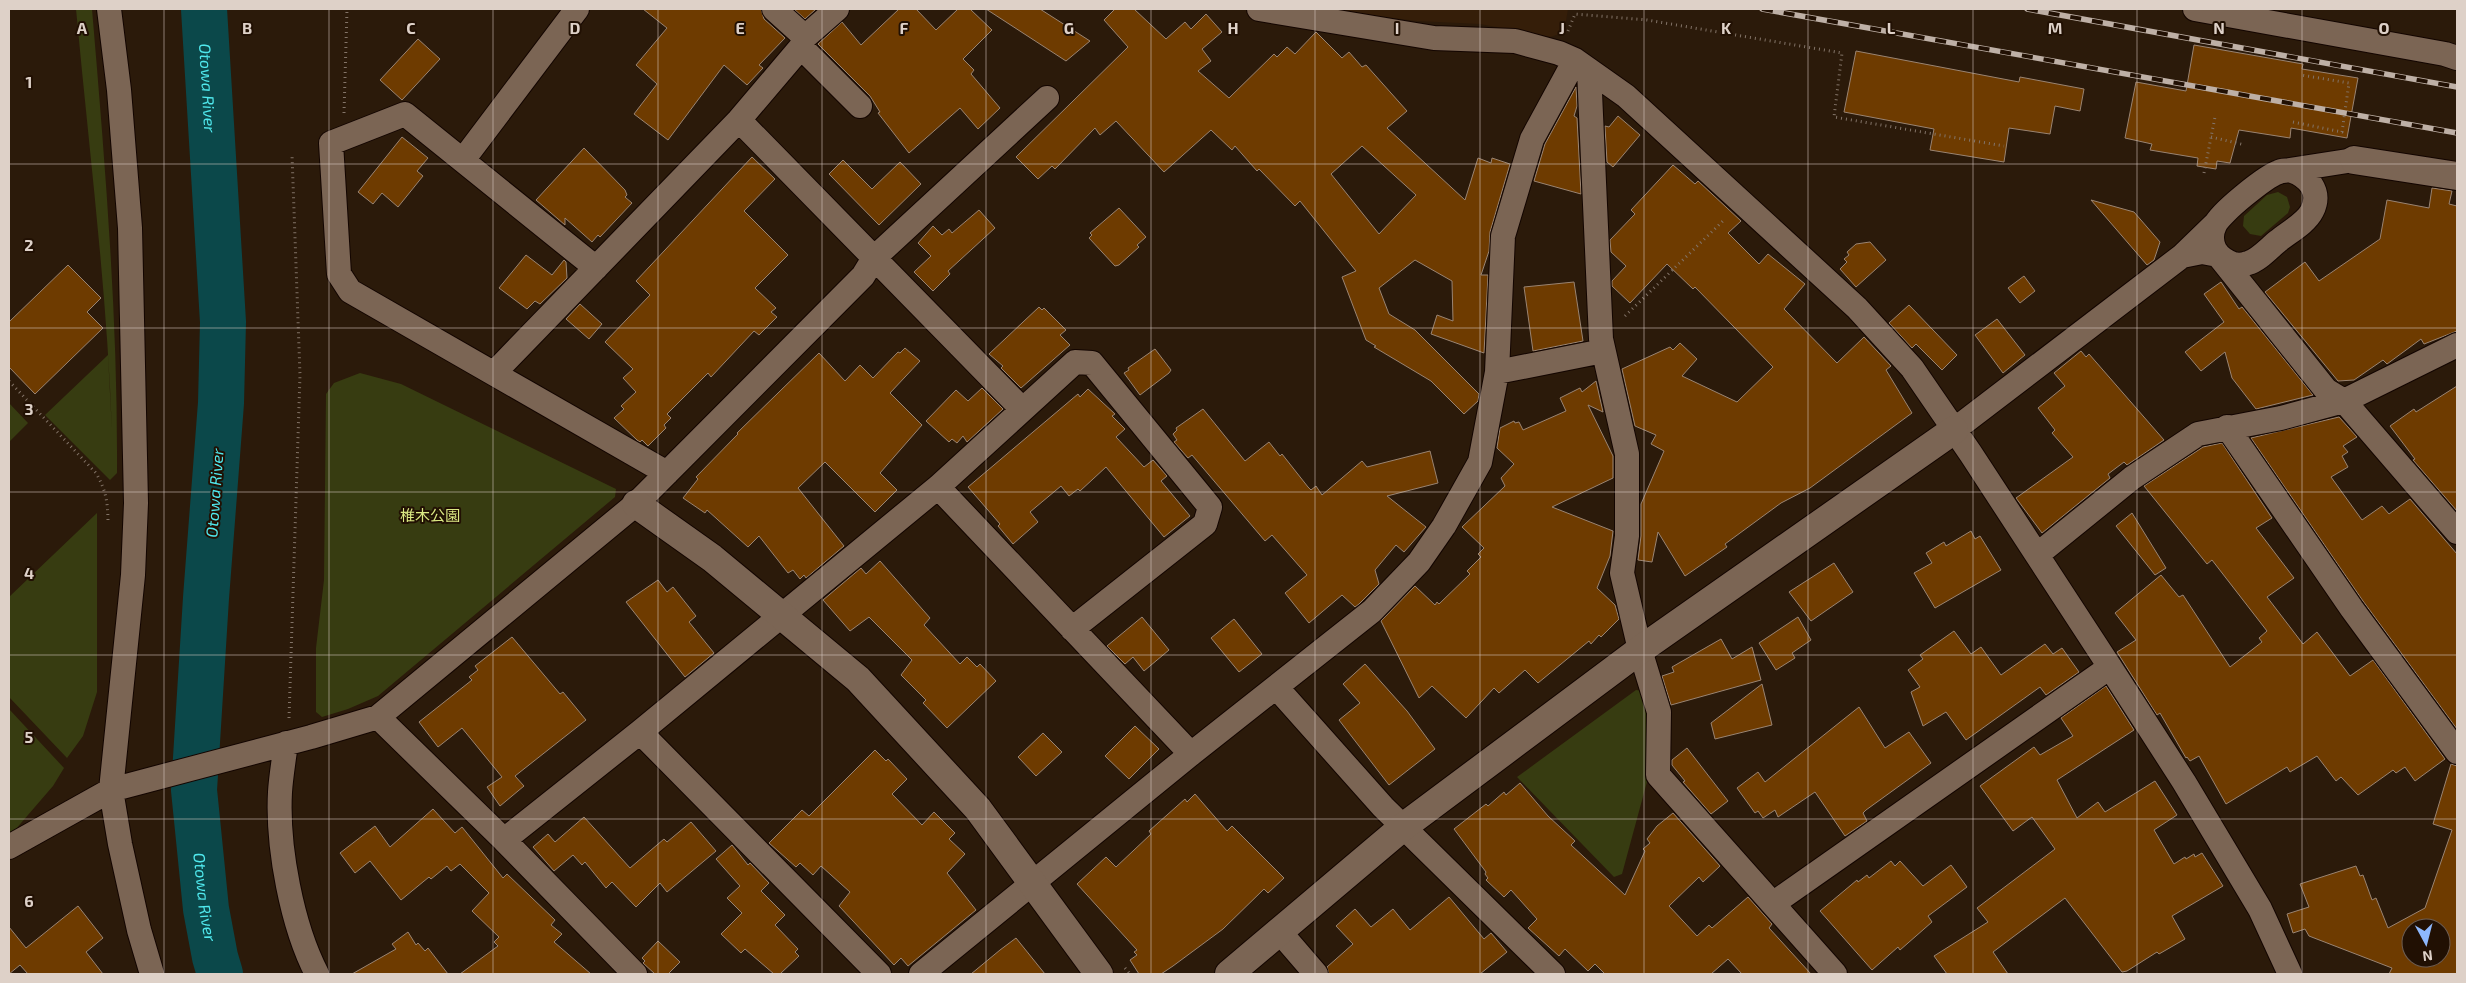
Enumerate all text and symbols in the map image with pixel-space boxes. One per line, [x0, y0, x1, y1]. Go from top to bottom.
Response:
text: A [77, 18, 88, 37]
text: B [242, 18, 252, 37]
text: C [406, 18, 416, 37]
text: D [570, 18, 581, 37]
text: E [735, 18, 745, 37]
text: F [900, 18, 909, 37]
text: G [1064, 18, 1074, 37]
text: H [1227, 18, 1239, 37]
text: I [1395, 18, 1399, 37]
text: J [1559, 18, 1565, 37]
text: K [1721, 18, 1732, 37]
text: L [1887, 18, 1896, 37]
text: M [2048, 18, 2062, 37]
text: N [2213, 18, 2225, 37]
text: O [2378, 18, 2390, 37]
water label: Otowa River [197, 43, 221, 134]
text: 1 [26, 72, 32, 91]
text: 2 [24, 235, 34, 254]
text: 3 [24, 399, 34, 418]
water label: Otowa River [201, 447, 227, 538]
park label: 椎木公園 [400, 506, 460, 524]
text: 4 [24, 563, 34, 582]
text: 5 [25, 727, 34, 746]
water label: Otowa River [191, 852, 221, 943]
text: 6 [24, 891, 34, 910]
north arrow [2401, 918, 2451, 968]
text: N [2422, 947, 2434, 965]

